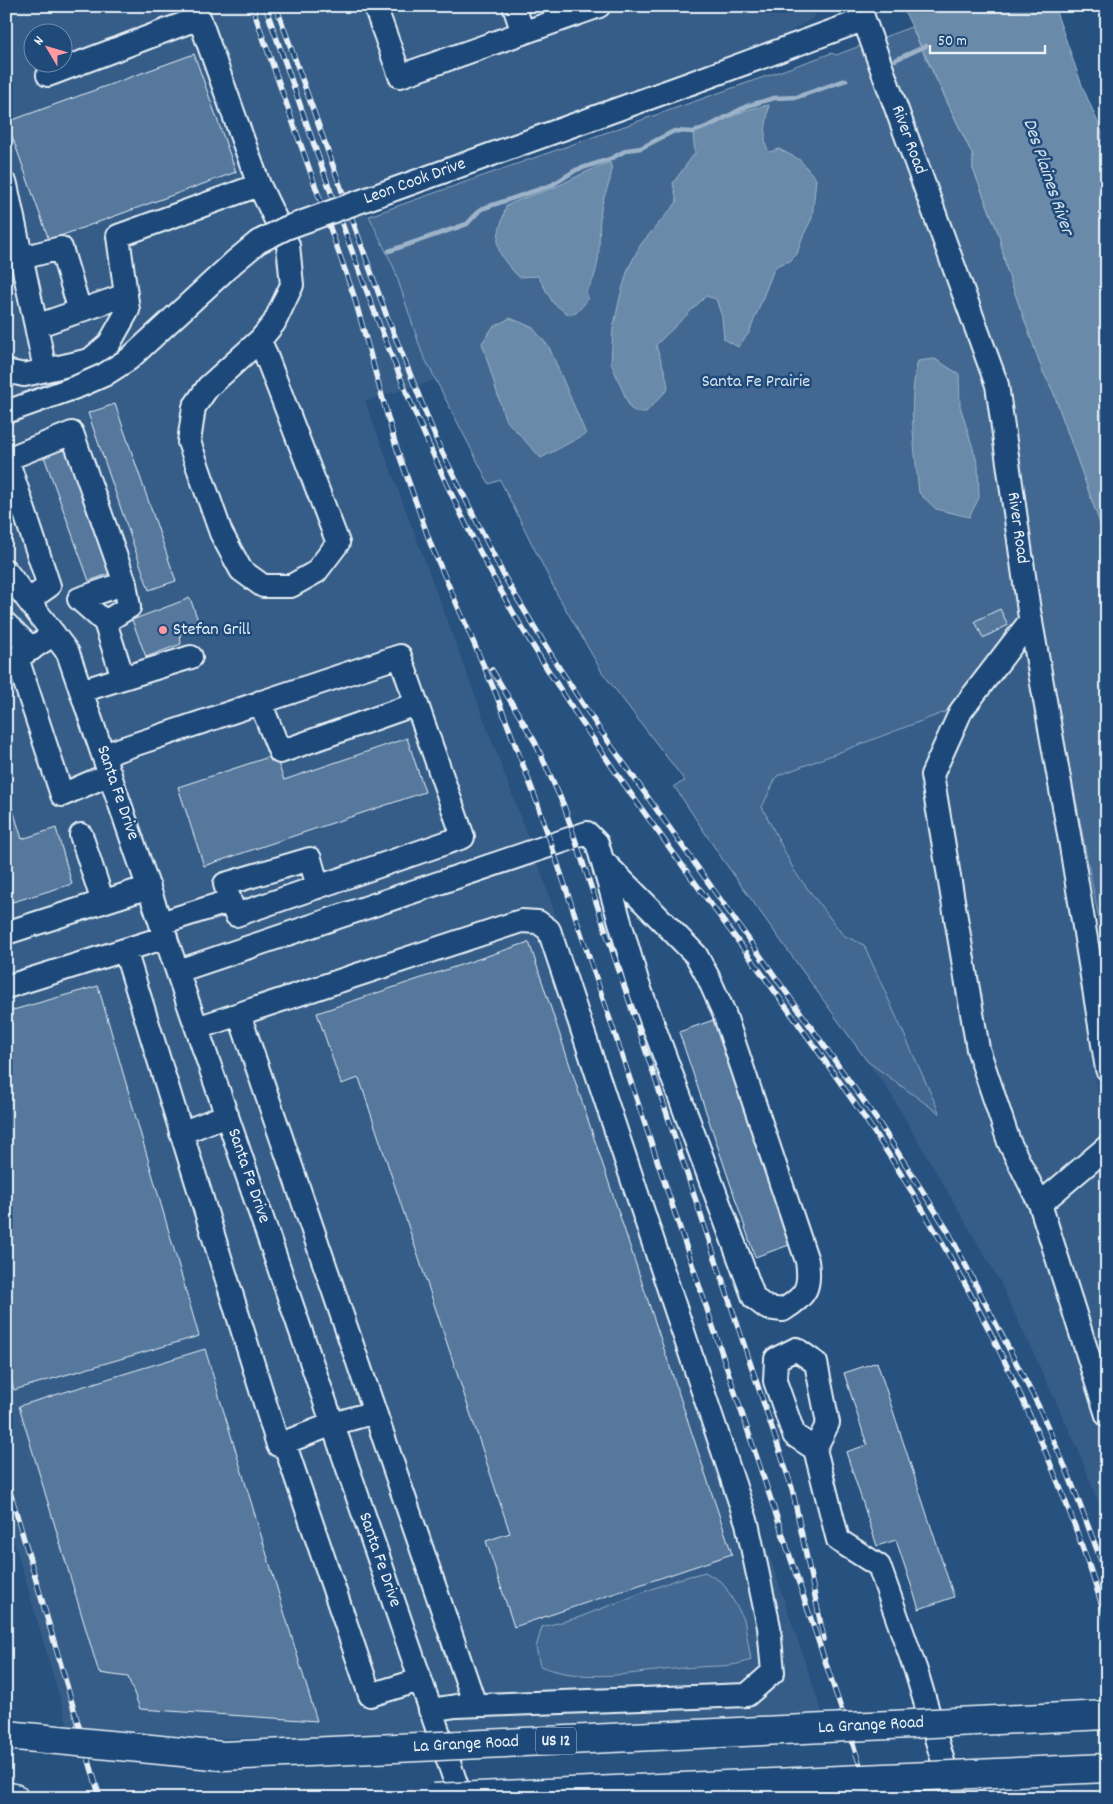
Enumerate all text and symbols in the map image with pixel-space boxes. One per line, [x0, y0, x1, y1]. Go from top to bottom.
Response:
north arrow [22, 22, 72, 72]
scale bar [930, 22, 1046, 54]
text: 50 m [938, 31, 967, 53]
text: N [29, 32, 49, 50]
street label: River Road [884, 102, 932, 178]
water label: Des Plaines River [1014, 115, 1080, 241]
street label: Leon Cook Drive [361, 152, 470, 212]
park label: Santa Fe Prairie [702, 370, 810, 395]
street label: River Road [1000, 491, 1034, 565]
place label: Stefan Grill [173, 618, 251, 643]
marker: Stefan Grill [157, 624, 169, 636]
street label: Santa Fe Drive [89, 742, 145, 844]
street label: Santa Fe Drive [220, 1125, 276, 1227]
street label: Santa Fe Drive [351, 1509, 407, 1611]
street label: La Grange Road [817, 1711, 925, 1741]
road number: US 12 [536, 1728, 576, 1754]
street label: La Grange Road [412, 1730, 520, 1760]

